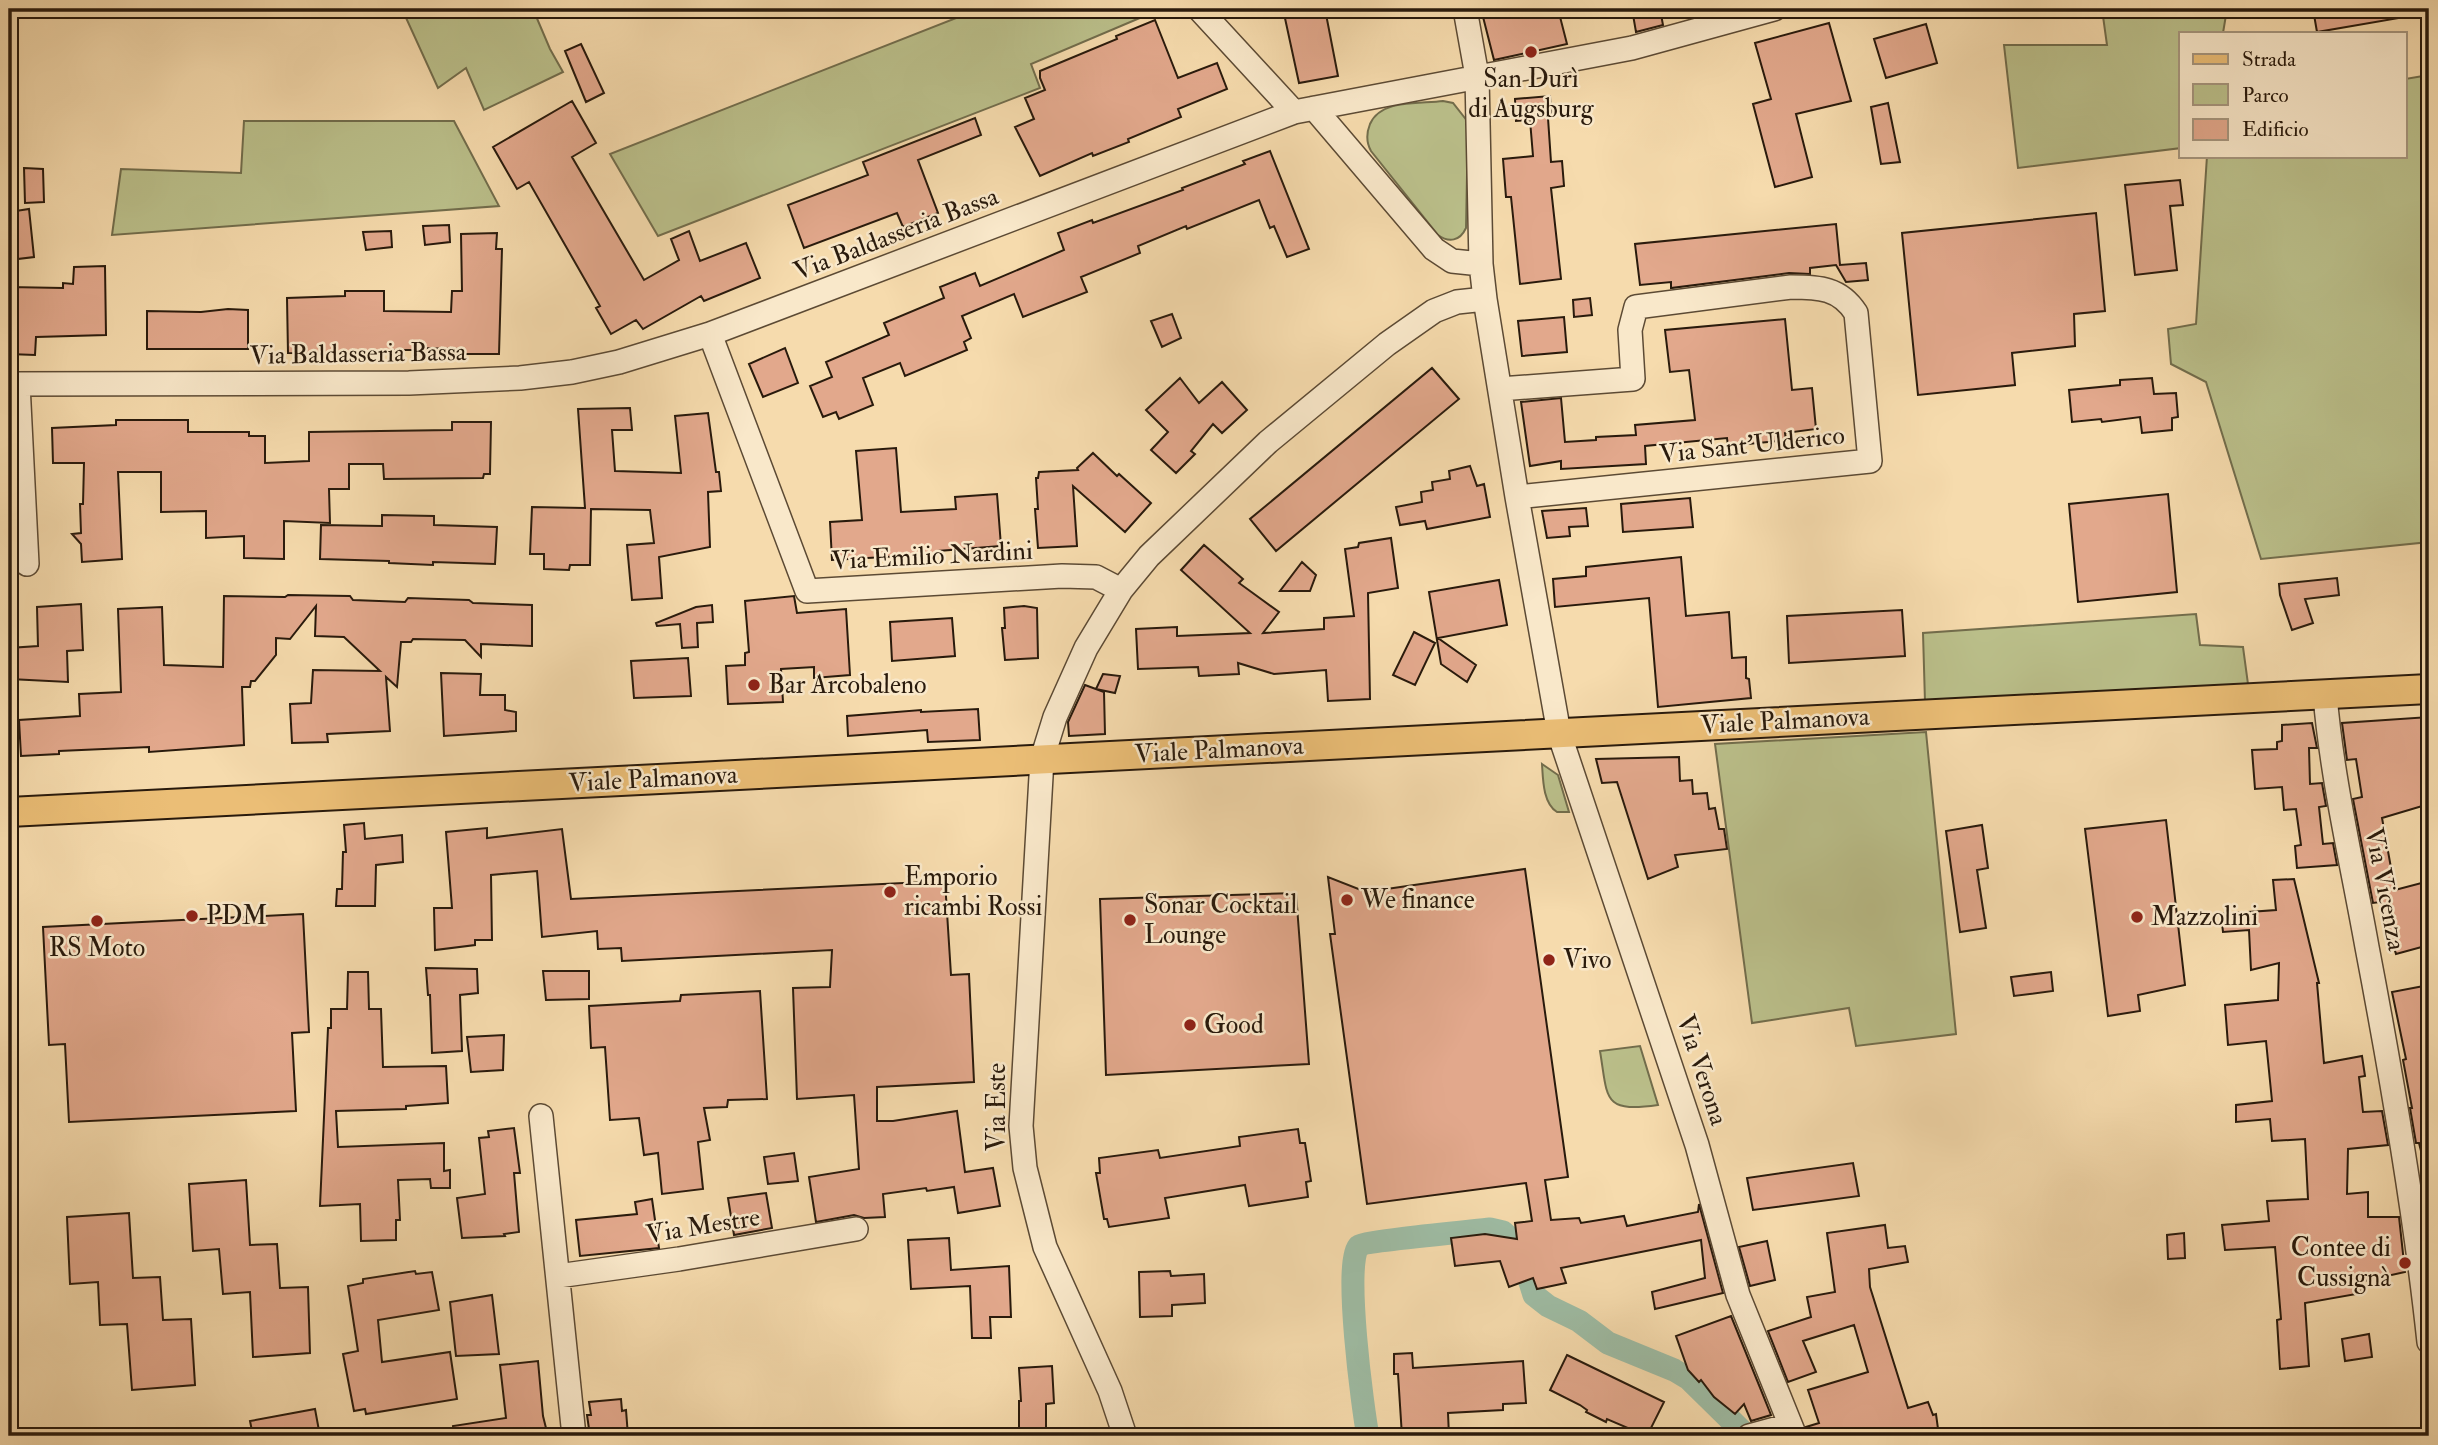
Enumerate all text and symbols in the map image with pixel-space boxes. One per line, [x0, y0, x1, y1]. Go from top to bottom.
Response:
legend [2179, 32, 2406, 158]
marker: San Durì di Augsburg [1523, 44, 1539, 60]
text: Strada [2242, 46, 2296, 73]
place label: San Durì di Augsburg [1468, 63, 1595, 125]
text: Parco [2242, 82, 2289, 109]
text: Edificio [2242, 116, 2309, 143]
street label: Via Baldasseria Bassa [789, 180, 1003, 288]
street label: Via Baldasseria Bassa [249, 336, 467, 372]
street label: Via Sant'Ulderico [1658, 419, 1846, 471]
street label: Via Emilio Nardini [831, 535, 1034, 577]
place label: Bar Arcobaleno [768, 669, 927, 701]
marker: Bar Arcobaleno [746, 677, 762, 693]
street label: Viale Palmanova [1700, 701, 1871, 741]
street label: Viale Palmanova [1134, 730, 1305, 770]
street label: Viale Palmanova [568, 759, 739, 799]
street label: Via Vicenza [2357, 825, 2413, 953]
place label: Emporio ricambi Rossi [904, 861, 1042, 923]
marker: Emporio ricambi Rossi [882, 884, 898, 900]
place label: We finance [1360, 884, 1475, 916]
place label: Sonar Cocktail Lounge [1144, 889, 1297, 951]
marker: We finance [1339, 892, 1355, 908]
place label: PDM [206, 900, 267, 932]
place label: Mazzolini [2151, 901, 2258, 933]
marker: PDM [184, 908, 200, 924]
marker: Mazzolini [2129, 909, 2145, 925]
marker: Sonar Cocktail Lounge [1122, 912, 1138, 928]
marker: RS Moto [89, 913, 105, 929]
place label: RS Moto [49, 932, 145, 964]
place label: Vivo [1563, 944, 1612, 976]
marker: Vivo [1541, 952, 1557, 968]
place label: Good [1204, 1009, 1264, 1041]
street label: Via Verona [1669, 1011, 1735, 1130]
marker: Good [1182, 1017, 1198, 1033]
street label: Via Este [981, 1063, 1013, 1151]
street label: Via Mestre [644, 1201, 762, 1251]
place label: Contee di Cussignà [2291, 1232, 2391, 1294]
marker: Contee di Cussignà [2397, 1255, 2413, 1271]

